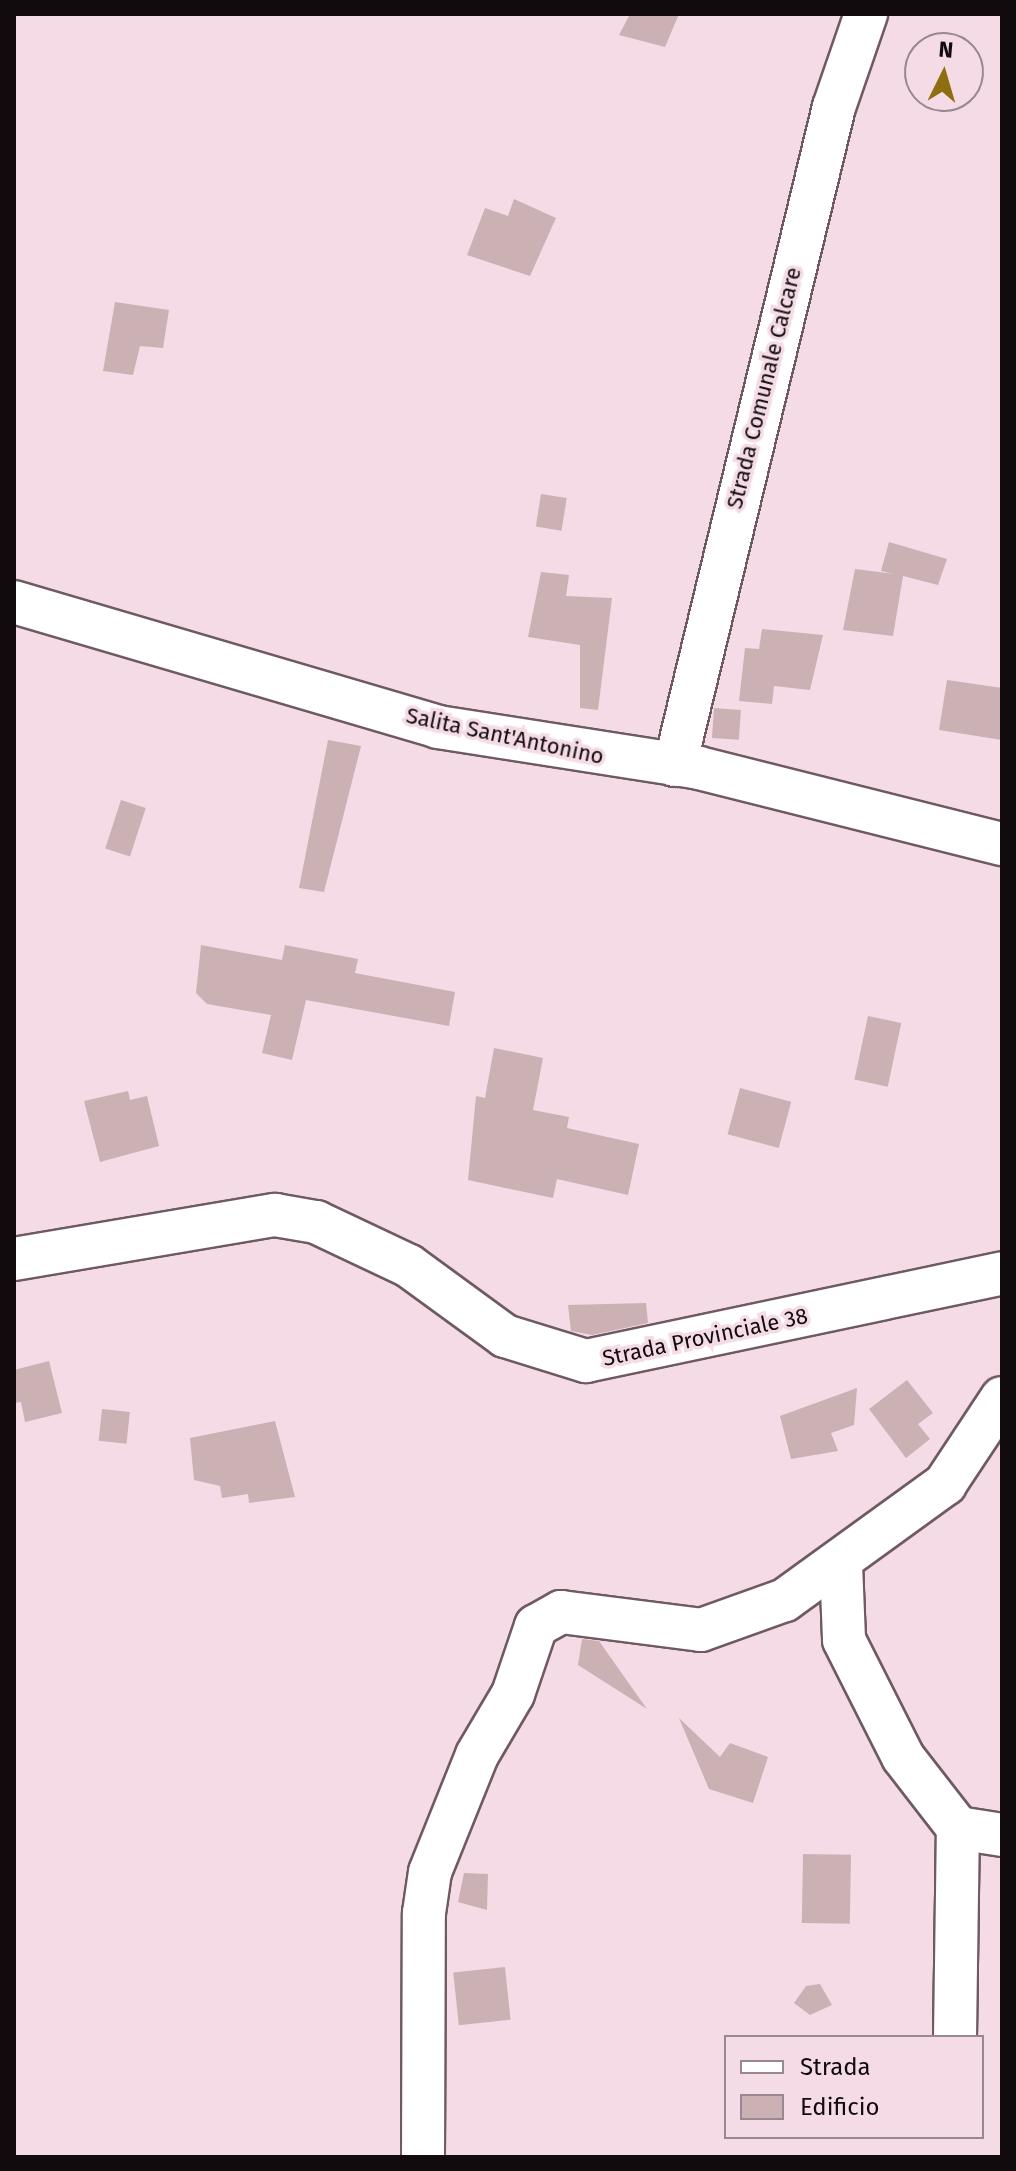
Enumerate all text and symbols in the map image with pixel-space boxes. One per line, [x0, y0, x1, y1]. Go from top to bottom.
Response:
north arrow [904, 32, 984, 112]
text: N [938, 36, 954, 64]
street label: Strada Comunale Calcare [721, 264, 807, 512]
street label: Salita Sant'Antonino [404, 702, 606, 770]
street label: Strada Provinciale 38 [600, 1302, 810, 1372]
legend [724, 2035, 984, 2139]
text: Strada [800, 2053, 871, 2081]
text: Edificio [800, 2093, 880, 2121]

